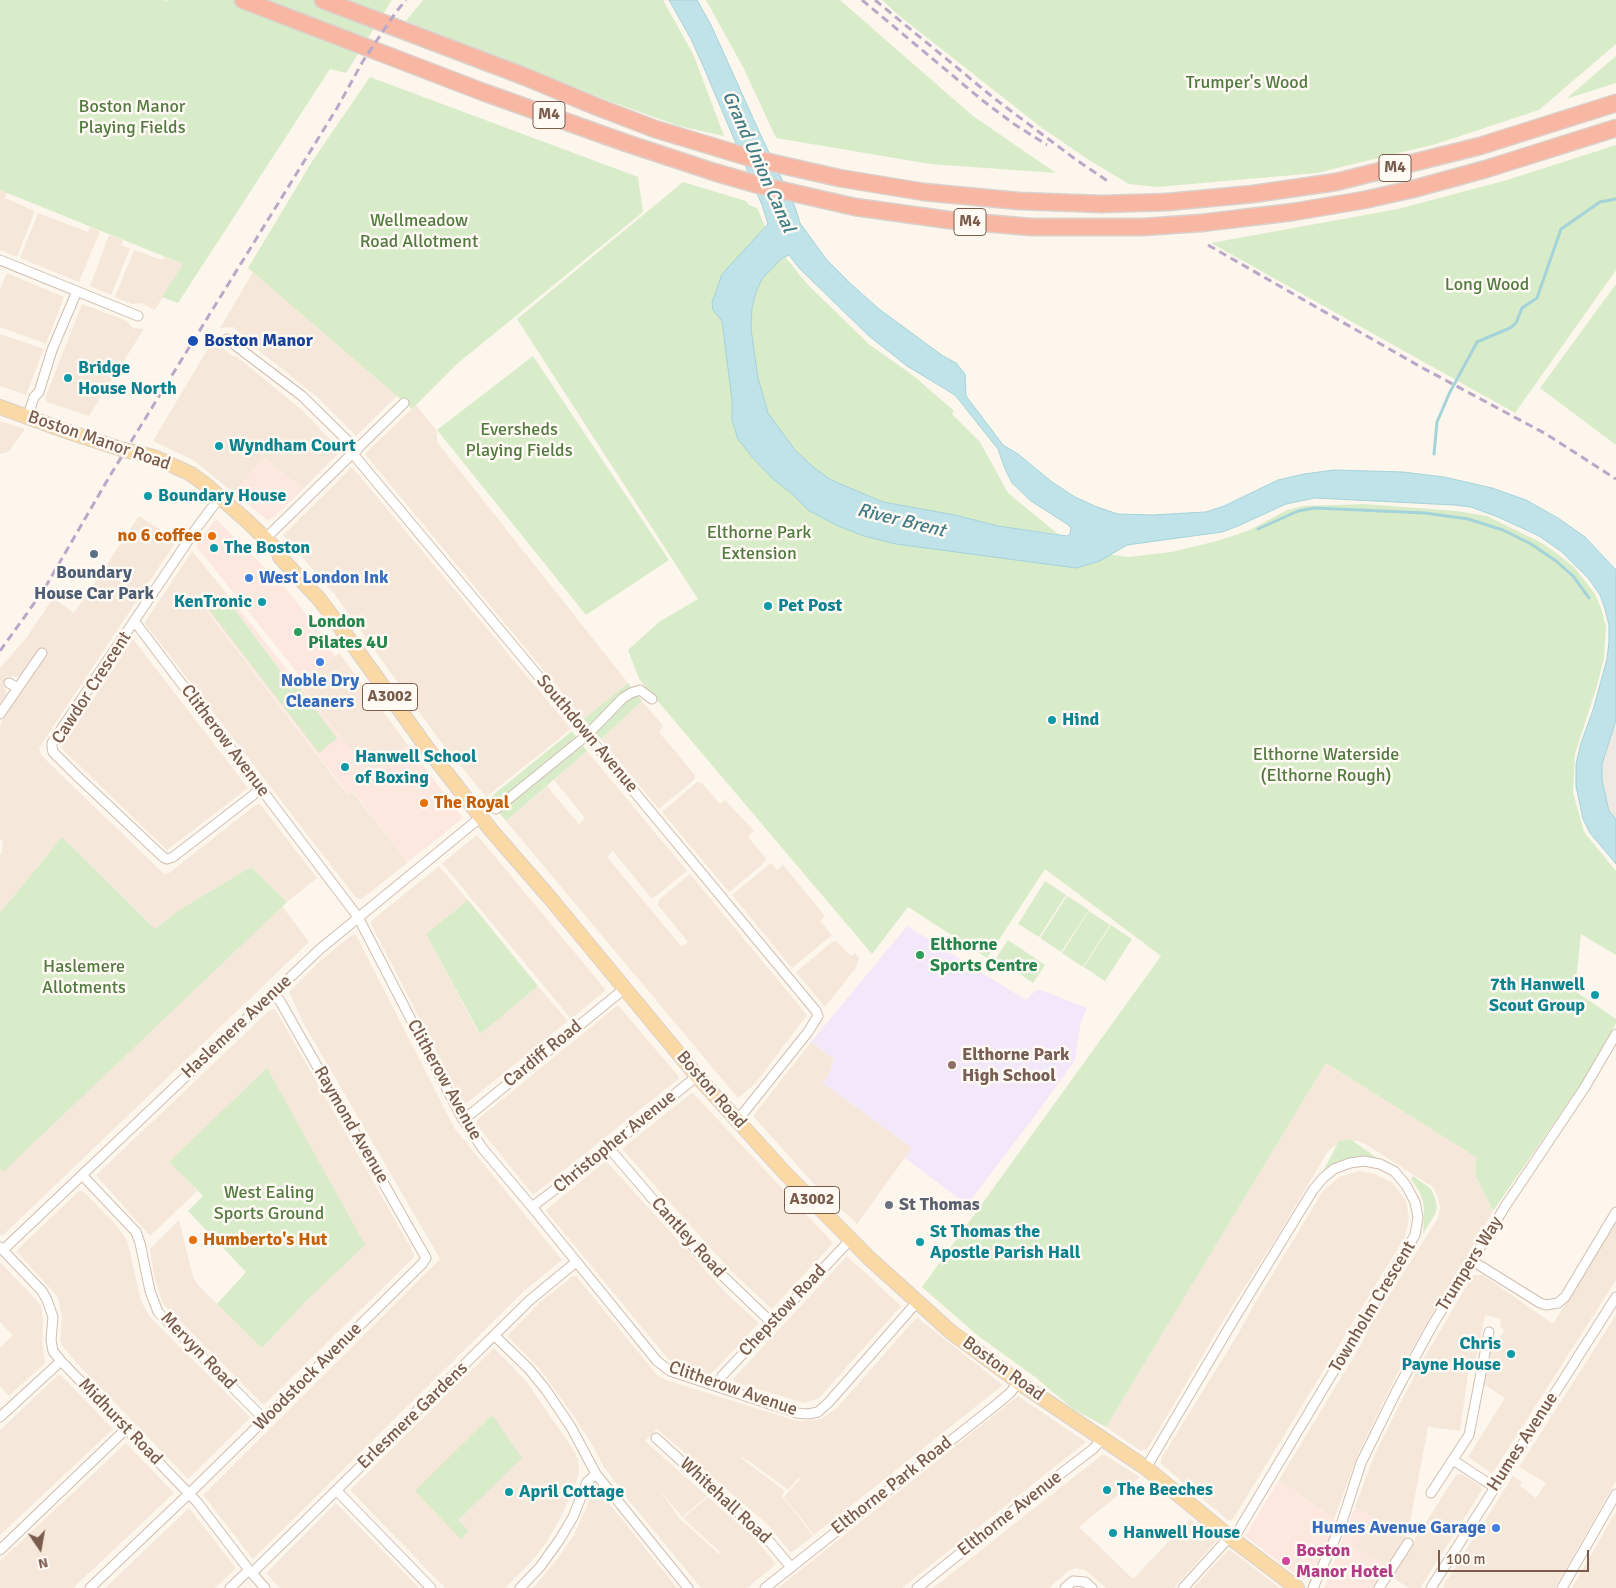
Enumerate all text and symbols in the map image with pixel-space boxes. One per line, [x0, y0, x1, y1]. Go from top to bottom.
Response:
park label: Trumper's Wood [1186, 72, 1308, 94]
water label: Grand Union Canal [717, 88, 799, 236]
park label: Boston Manor Playing Fields [78, 96, 186, 138]
road number: M4 [533, 102, 565, 128]
road number: M4 [1379, 154, 1411, 182]
road number: M4 [954, 208, 986, 236]
park label: Wellmeadow Road Allotment [360, 210, 478, 252]
park label: Long Wood [1445, 274, 1529, 296]
place label: Boston Manor [204, 330, 313, 352]
marker: Boston Manor [186, 334, 200, 348]
place label: Bridge House North [78, 357, 177, 399]
marker: Bridge House North [62, 372, 74, 384]
street label: Boston Manor Road [25, 406, 173, 476]
park label: Eversheds Playing Fields [465, 419, 573, 462]
place label: Wyndham Court [229, 435, 356, 457]
marker: Wyndham Court [213, 440, 225, 452]
place label: Boundary House [158, 485, 286, 507]
marker: Boundary House [142, 490, 154, 502]
water label: River Brent [855, 499, 947, 543]
park label: Elthorne Park Extension [707, 522, 811, 564]
place label: no 6 coffee [118, 525, 202, 547]
marker: no 6 coffee [206, 530, 218, 542]
place label: The Boston [224, 537, 310, 559]
marker: The Boston [208, 542, 220, 554]
marker: Boundary House Car Park [88, 548, 100, 560]
place label: Boundary House Car Park [34, 562, 154, 604]
place label: West London Ink [259, 567, 389, 589]
marker: West London Ink [243, 572, 255, 584]
place label: KenTronic [174, 591, 252, 613]
place label: Pet Post [778, 595, 842, 617]
marker: KenTronic [256, 596, 268, 608]
marker: Pet Post [762, 600, 774, 612]
place label: London Pilates 4U [308, 611, 388, 654]
marker: London Pilates 4U [292, 626, 304, 638]
street label: Cawdor Crescent [48, 628, 136, 748]
marker: Noble Dry Cleaners [314, 656, 326, 668]
place label: Noble Dry Cleaners [281, 670, 359, 712]
street label: Southdown Avenue [531, 671, 643, 797]
street label: Clitherow Avenue [176, 681, 274, 801]
road number: A3002 [362, 684, 418, 710]
place label: Hind [1062, 709, 1099, 731]
marker: Hind [1046, 714, 1058, 726]
park label: Elthorne Waterside (Elthorne Rough) [1253, 744, 1399, 786]
place label: Hanwell School of Boxing [355, 746, 477, 789]
marker: Hanwell School of Boxing [339, 761, 351, 773]
place label: The Royal [434, 792, 509, 814]
marker: The Royal [418, 797, 430, 809]
place label: Elthorne Sports Centre [930, 934, 1038, 976]
marker: Elthorne Sports Centre [914, 949, 926, 961]
park label: Haslemere Allotments [42, 956, 126, 999]
street label: Haslemere Avenue [178, 971, 296, 1083]
place label: 7th Hanwell Scout Group [1489, 974, 1585, 1016]
marker: 7th Hanwell Scout Group [1589, 989, 1601, 1001]
street label: Clitherow Avenue [402, 1016, 486, 1144]
street label: Cardiff Road [499, 1016, 587, 1092]
place label: Elthorne Park High School [962, 1044, 1070, 1086]
street label: Boston Road [671, 1047, 751, 1133]
marker: Elthorne Park High School [946, 1059, 958, 1071]
street label: Raymond Avenue [309, 1063, 393, 1187]
street label: Christopher Avenue [549, 1086, 681, 1198]
park label: West Ealing Sports Ground [214, 1182, 324, 1224]
road number: A3002 [784, 1186, 840, 1214]
street label: Cantley Road [646, 1193, 730, 1283]
place label: St Thomas [899, 1194, 980, 1216]
marker: St Thomas [883, 1199, 895, 1211]
street label: Trumpers Way [1432, 1213, 1508, 1315]
place label: St Thomas the Apostle Parish Hall [930, 1221, 1080, 1264]
place label: Humberto's Hut [203, 1229, 327, 1251]
marker: Humberto's Hut [187, 1234, 199, 1246]
marker: St Thomas the Apostle Parish Hall [914, 1236, 926, 1248]
street label: Townholm Crescent [1325, 1237, 1421, 1377]
street label: Chepstow Road [735, 1261, 831, 1361]
street label: Mervyn Road [156, 1308, 240, 1394]
street label: Woodstock Avenue [249, 1318, 367, 1436]
street label: Boston Road [958, 1332, 1048, 1406]
place label: Chris Payne House [1402, 1333, 1501, 1376]
marker: Chris Payne House [1505, 1348, 1517, 1360]
street label: Clitherow Avenue [666, 1357, 800, 1421]
street label: Erlesmere Gardens [353, 1358, 473, 1474]
street label: Midhurst Road [73, 1374, 167, 1470]
street label: Humes Avenue [1483, 1389, 1563, 1495]
street label: Elthorne Park Road [827, 1432, 957, 1540]
street label: Whitehall Road [675, 1453, 775, 1549]
street label: Elthorne Avenue [954, 1467, 1066, 1561]
place label: The Beeches [1117, 1479, 1213, 1501]
place label: April Cottage [519, 1481, 624, 1503]
marker: The Beeches [1101, 1484, 1113, 1496]
marker: April Cottage [503, 1486, 515, 1498]
place label: Humes Avenue Garage [1311, 1517, 1486, 1539]
place label: Hanwell House [1123, 1522, 1240, 1544]
marker: Humes Avenue Garage [1490, 1522, 1502, 1534]
north arrow [15, 1523, 65, 1573]
marker: Hanwell House [1107, 1527, 1119, 1539]
place label: Boston Manor Hotel [1296, 1540, 1393, 1582]
scale bar [1441, 1540, 1592, 1572]
text: 100 m [1446, 1550, 1486, 1568]
text: N [37, 1554, 50, 1572]
marker: Boston Manor Hotel [1280, 1555, 1292, 1567]

